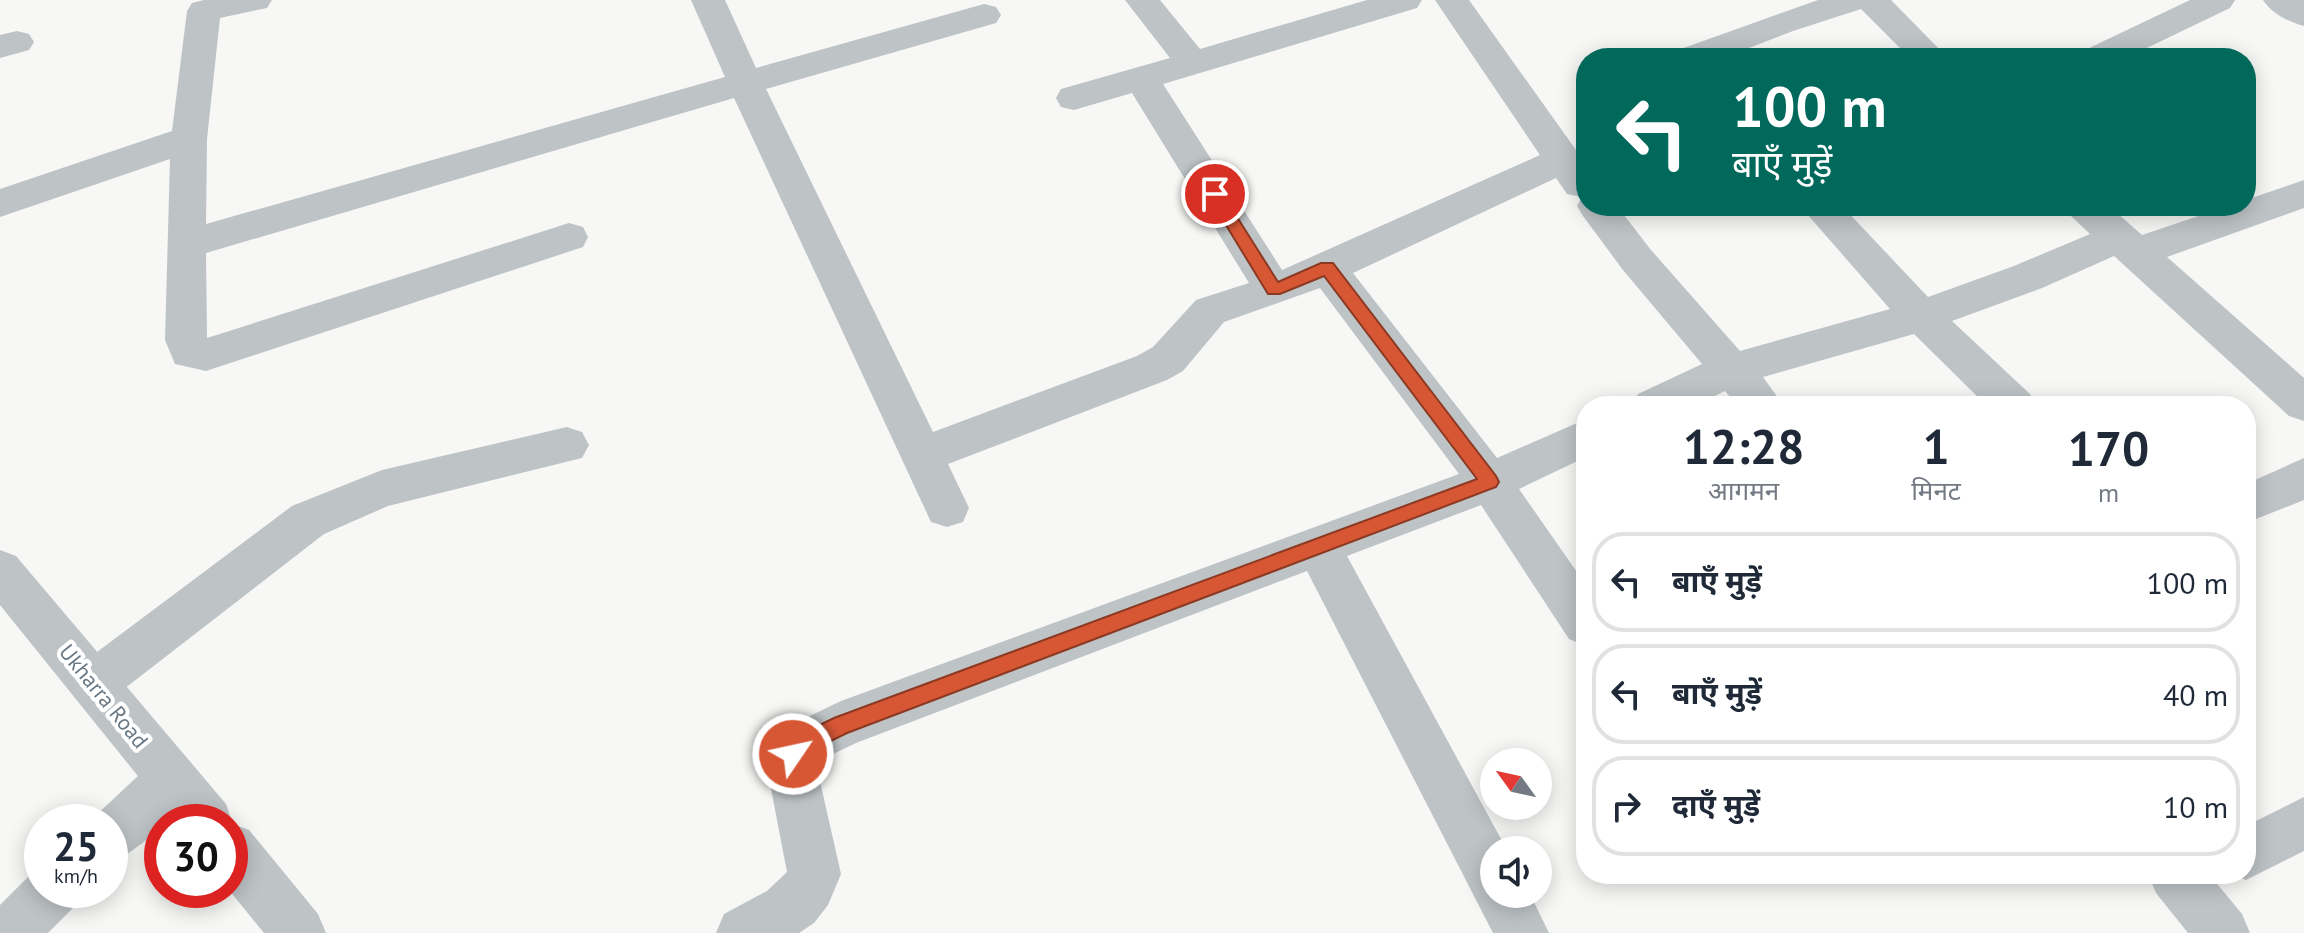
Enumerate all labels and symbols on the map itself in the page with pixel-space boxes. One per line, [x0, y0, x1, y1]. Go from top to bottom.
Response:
pin [1181, 160, 1249, 228]
street label: Ukharra Road [53, 638, 155, 754]
position arrow [751, 712, 835, 796]
north arrow [1480, 748, 1552, 820]
speed limit sign: 30 [144, 804, 248, 908]

